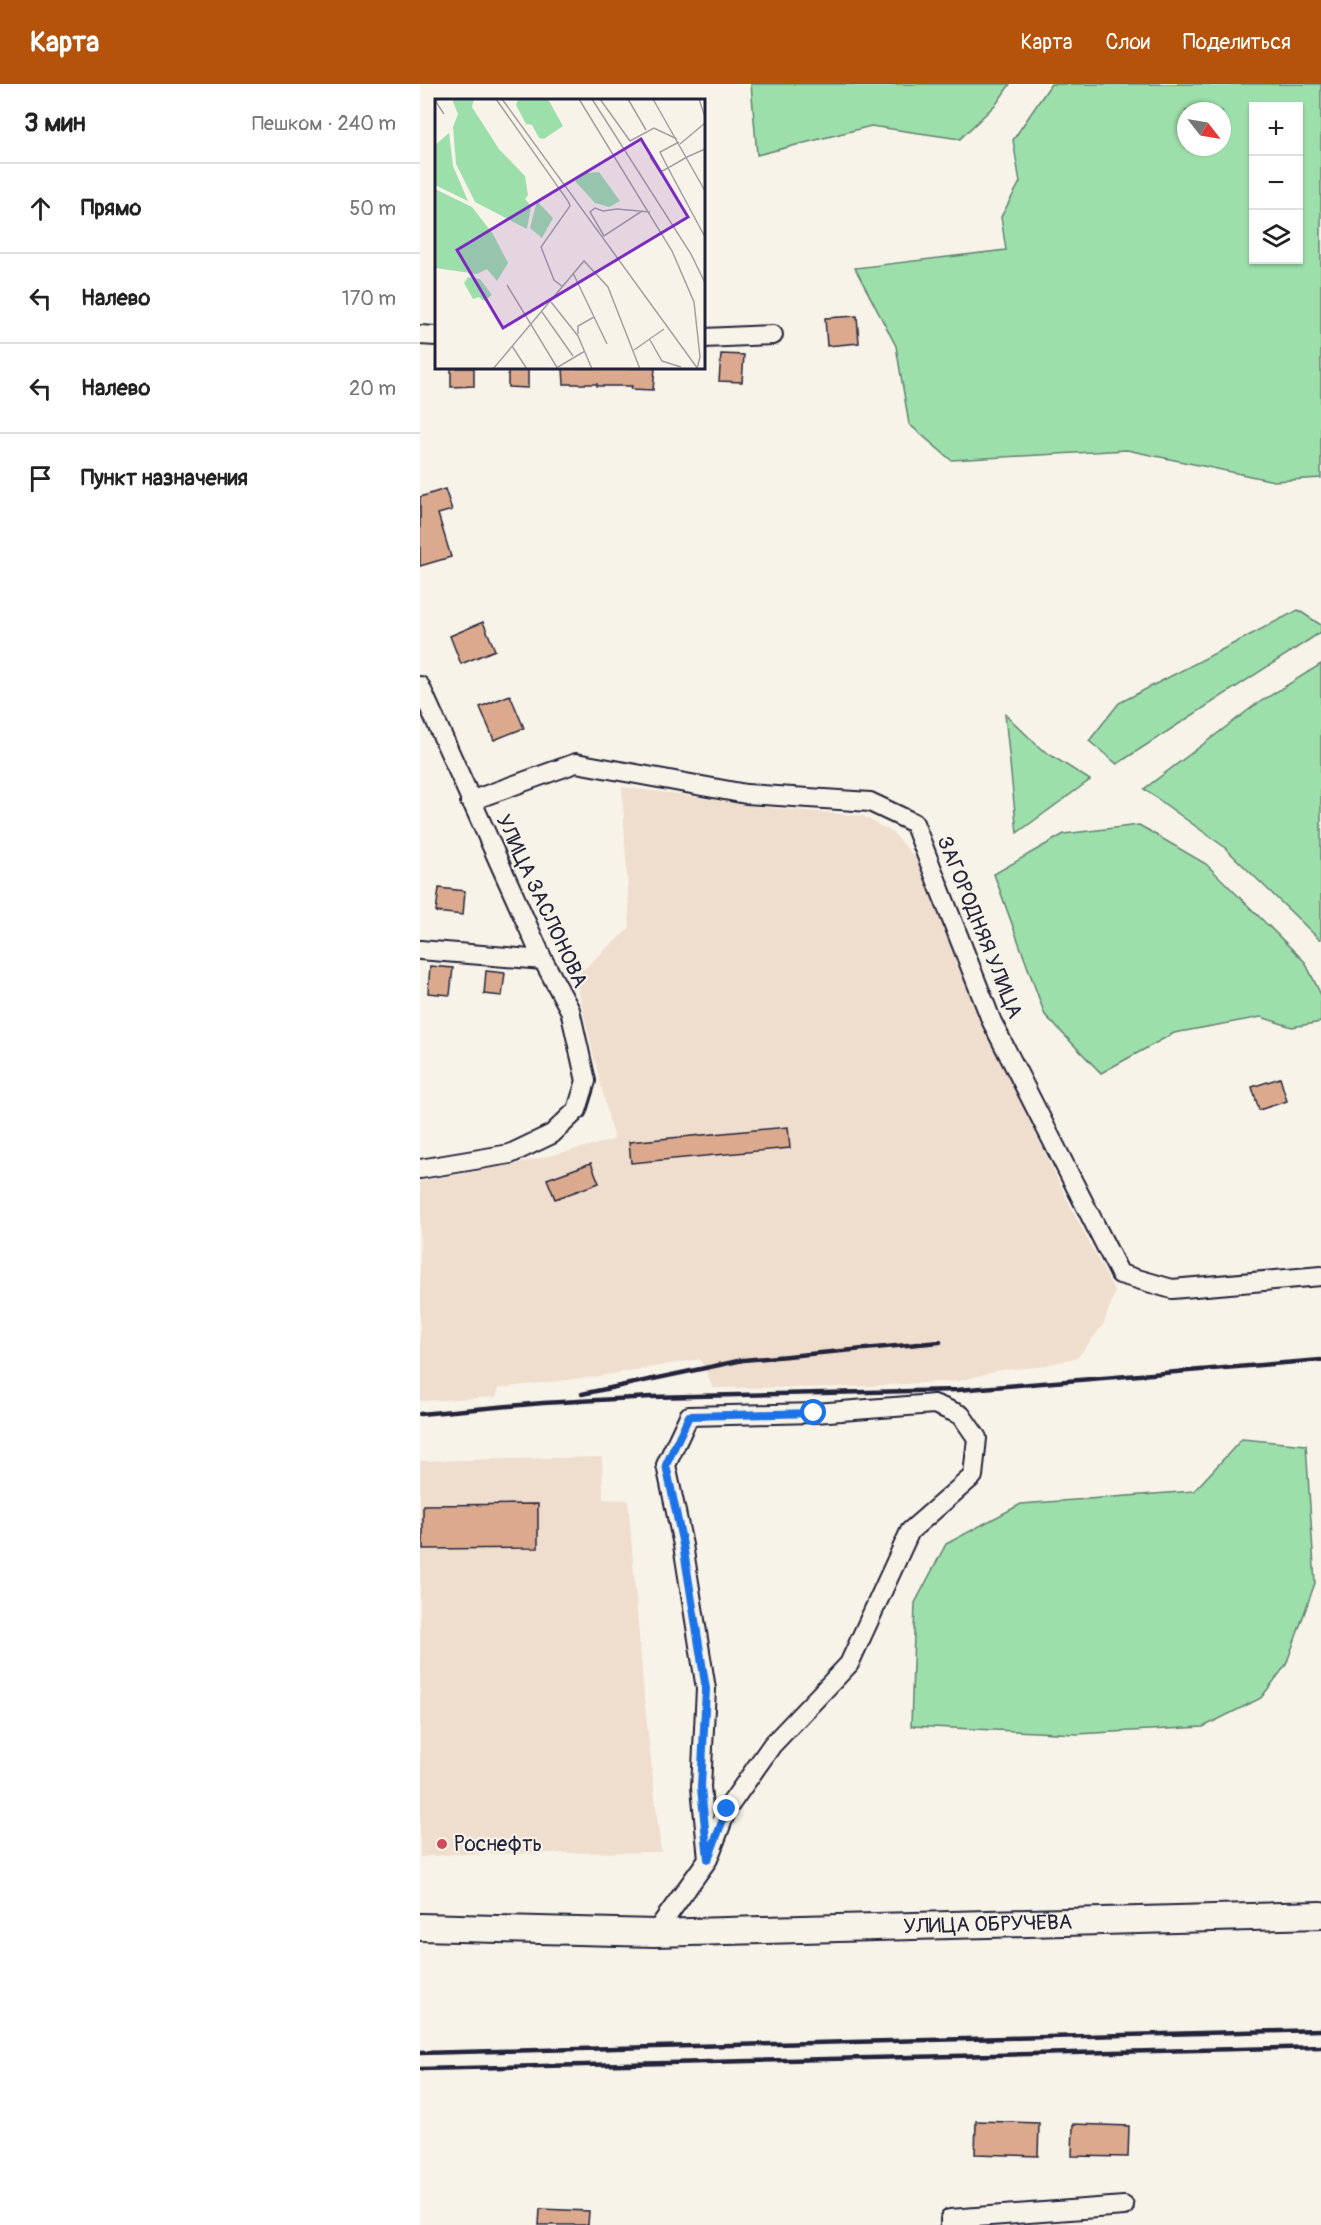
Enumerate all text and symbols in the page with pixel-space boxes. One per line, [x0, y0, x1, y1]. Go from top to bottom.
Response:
text: Карта [30, 25, 99, 60]
text: Карта [1020, 29, 1072, 56]
text: Слои [1105, 29, 1150, 56]
text: Поделиться [1183, 29, 1291, 56]
inset map [435, 99, 705, 369]
north arrow [1177, 102, 1231, 156]
map controls [1249, 102, 1303, 264]
button: + [1249, 102, 1303, 156]
text: 3 мин [24, 107, 86, 139]
text: Пешком · 240 m [252, 111, 396, 136]
button: − [1249, 156, 1303, 210]
icon: ahead [24, 192, 57, 225]
text: Прямо [81, 194, 141, 222]
text: 50 m [349, 196, 396, 221]
button: layers [1249, 210, 1303, 264]
icon: left [24, 282, 57, 315]
text: Налево [81, 284, 150, 312]
text: 170 m [342, 286, 396, 311]
icon: left [24, 372, 57, 405]
text: Налево [81, 374, 150, 402]
text: 20 m [349, 376, 396, 401]
icon: arrive [24, 462, 57, 495]
text: Пункт назначения [81, 464, 248, 492]
street label: УЛИЦА ЗАСЛОНОВА [490, 810, 594, 992]
street label: ЗАГОРОДНЯЯ УЛИЦА [931, 832, 1028, 1022]
route start [800, 1399, 826, 1425]
route end [713, 1795, 739, 1821]
place label: Роснефть [454, 1831, 542, 1858]
marker: Роснефть [435, 1837, 449, 1851]
street label: УЛИЦА ОБРУЧЕВА [903, 1909, 1073, 1940]

